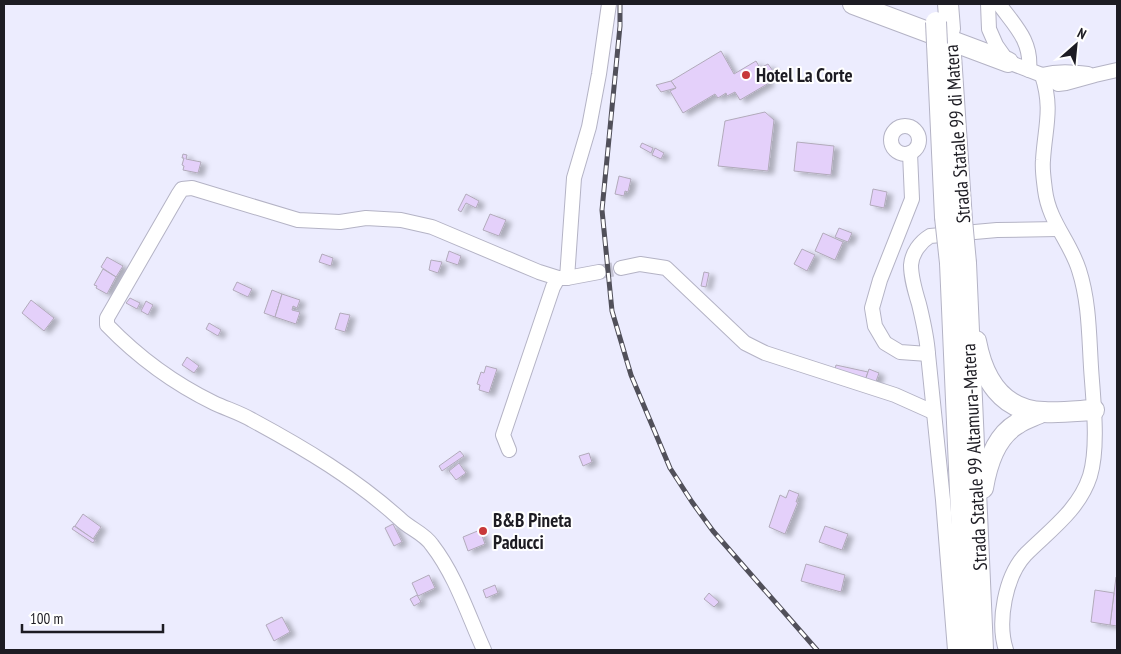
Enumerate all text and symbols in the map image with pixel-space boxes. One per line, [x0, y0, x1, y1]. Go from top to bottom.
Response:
north arrow [1051, 20, 1101, 70]
text: N [1074, 24, 1089, 43]
street label: Strada Statale 99 di Matera [939, 44, 975, 224]
place label: Hotel La Corte [756, 63, 853, 87]
marker: Hotel La Corte [740, 69, 752, 81]
street label: Strada Statale 99 Altamura-Matera [956, 343, 992, 571]
place label: B&B Pineta Paducci [493, 508, 572, 554]
marker: B&B Pineta Paducci [477, 525, 489, 537]
scale bar [22, 602, 164, 634]
text: 100 m [30, 609, 63, 628]

